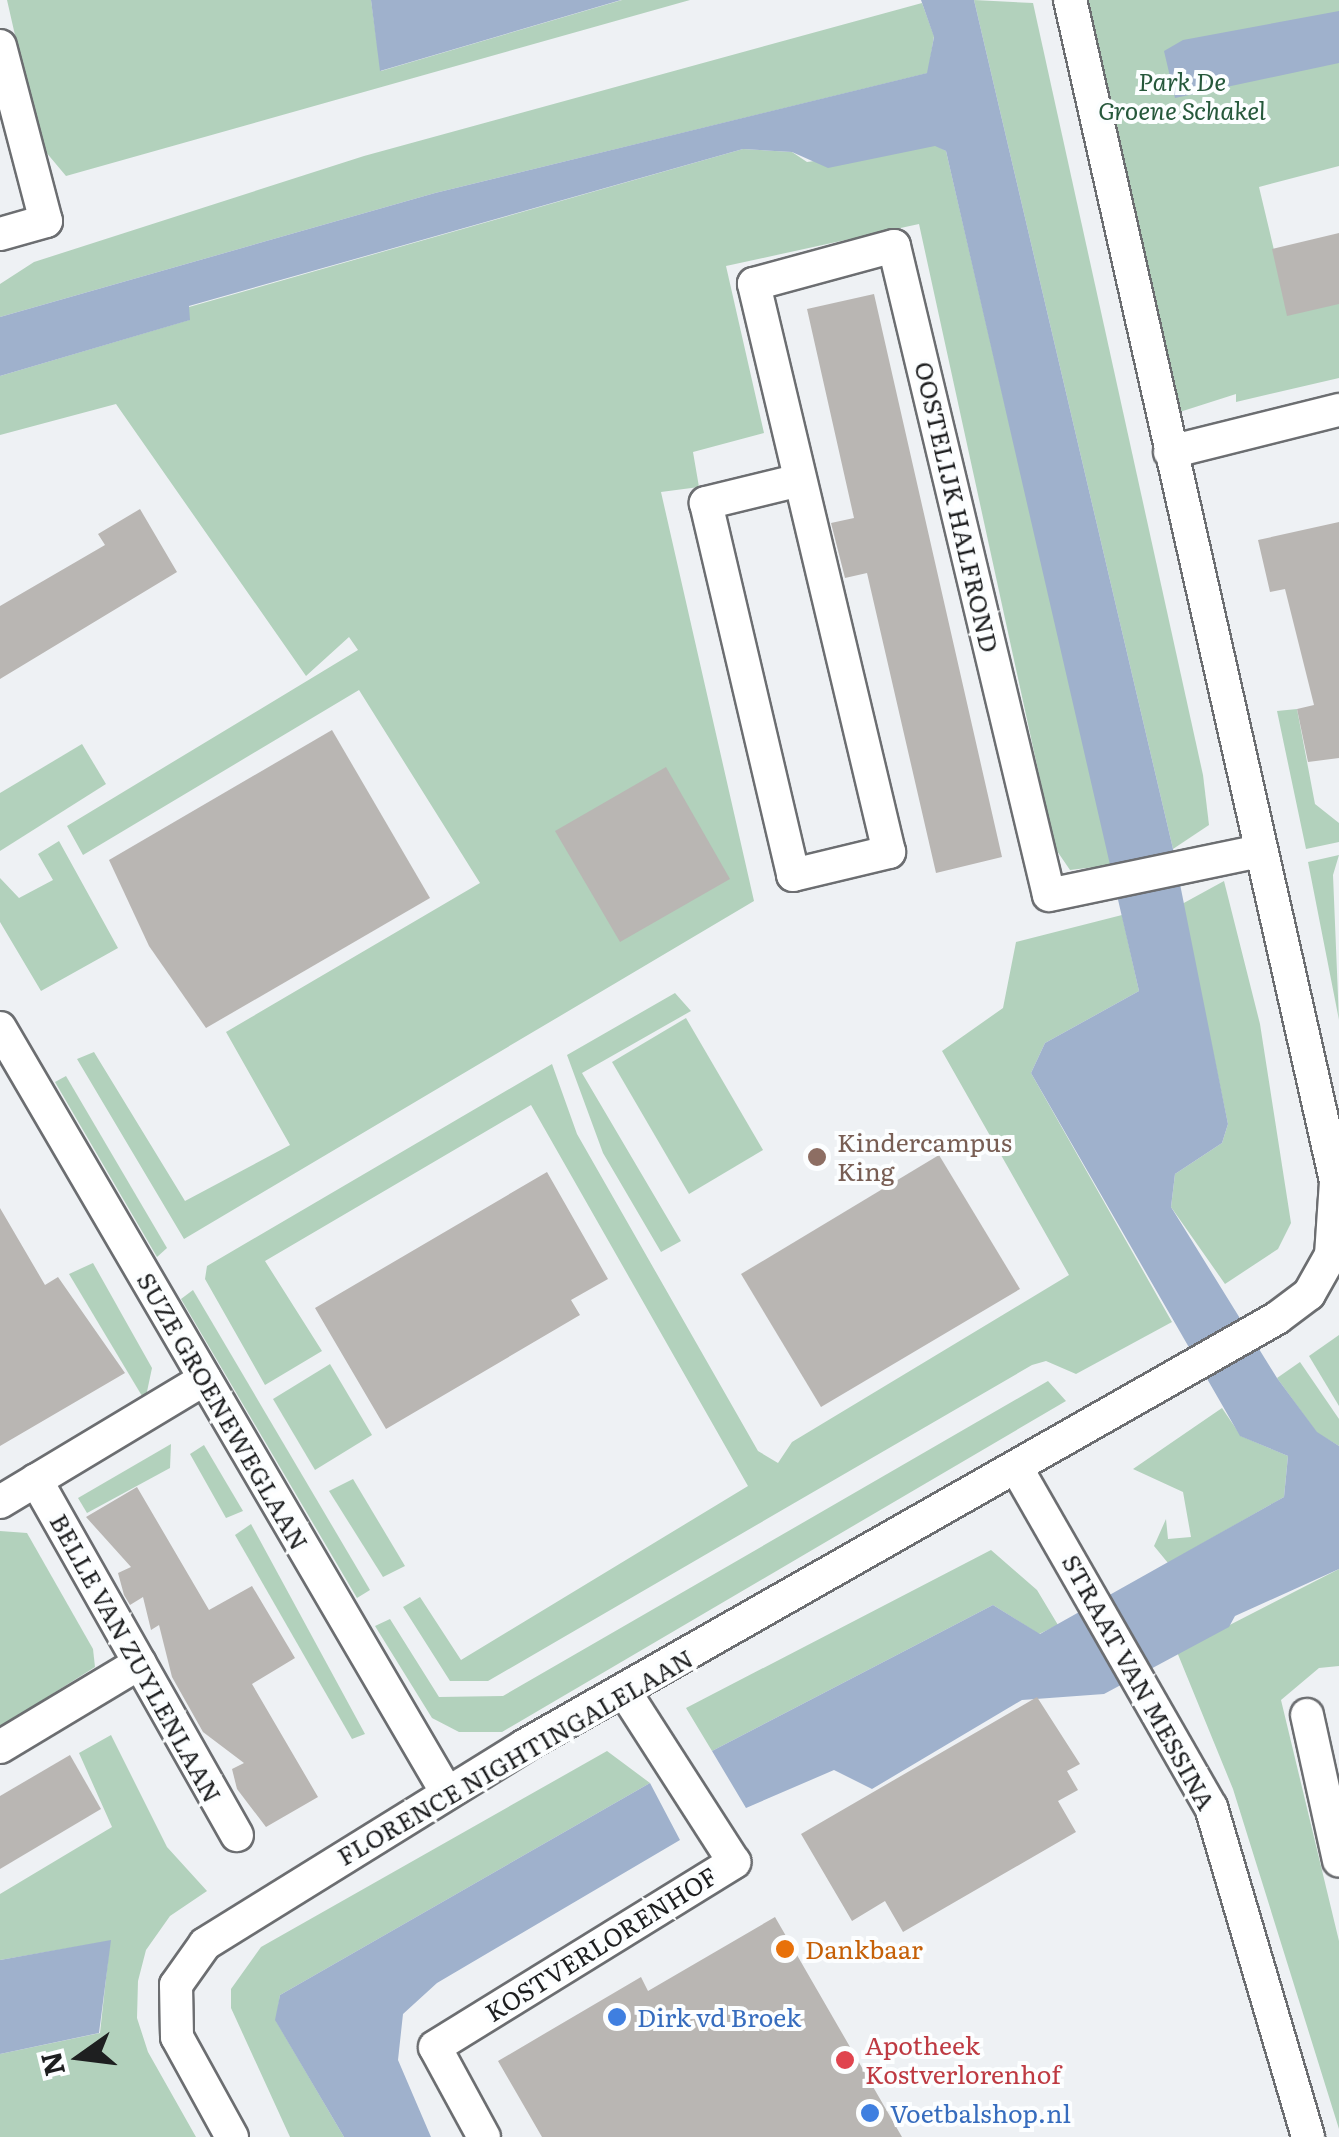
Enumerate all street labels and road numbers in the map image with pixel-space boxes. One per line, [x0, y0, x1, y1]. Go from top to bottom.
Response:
street label: OOSTELIJK HALFROND [909, 359, 1005, 655]
street label: SUZE GROENEWEGLAAN [131, 1267, 315, 1555]
street label: BELLE VAN ZUYLENLAAN [44, 1508, 228, 1808]
street label: STRAAT VAN MESSINA [1056, 1549, 1222, 1815]
street label: FLORENCE NIGHTINGALELAAN [332, 1643, 698, 1871]
street label: KOSTVERLORENHOF [480, 1861, 722, 2027]

